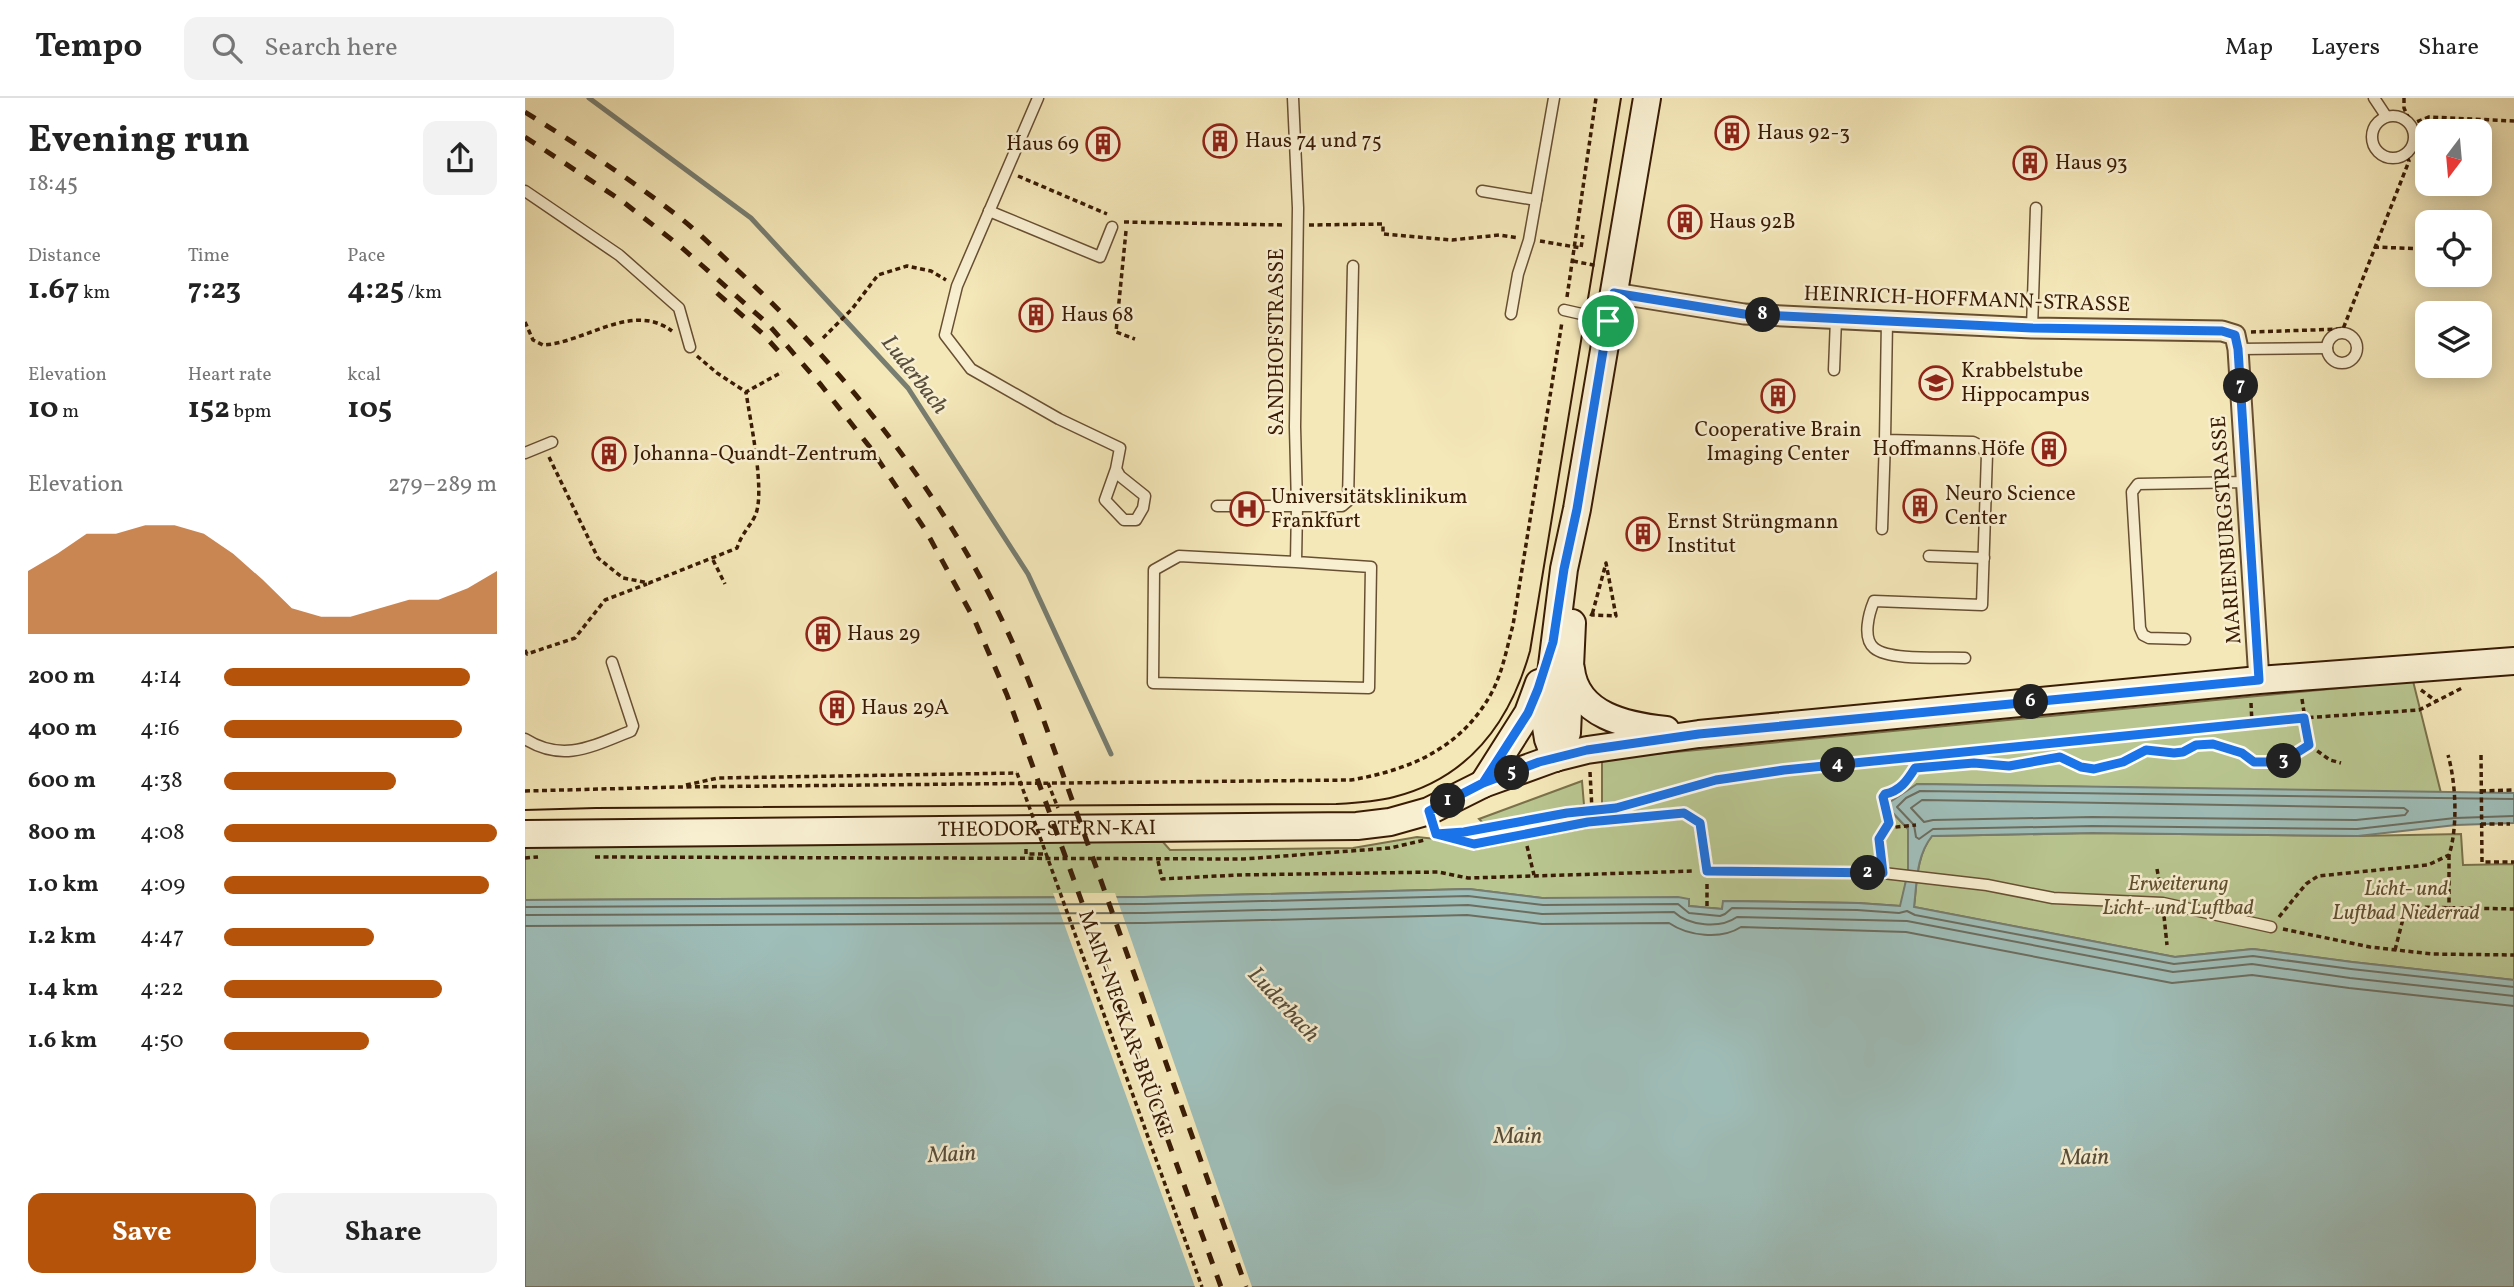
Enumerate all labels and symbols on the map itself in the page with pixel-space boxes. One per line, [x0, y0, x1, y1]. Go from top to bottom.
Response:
building icon: Haus 92-3 [1713, 114, 1751, 152]
place label: Haus 92-3 [1757, 119, 1850, 148]
north arrow [2415, 119, 2492, 196]
building icon: Haus 74 und 75 [1201, 122, 1239, 160]
building icon: Haus 69 [1084, 125, 1122, 163]
place label: Haus 74 und 75 [1245, 127, 1382, 156]
place label: Haus 69 [1006, 130, 1079, 159]
building icon: Haus 93 [2011, 144, 2049, 182]
place label: Haus 93 [2055, 149, 2128, 178]
building icon: Haus 92B [1666, 203, 1704, 241]
place label: Haus 92B [1709, 208, 1796, 237]
street label: SANDHOFSTRASSE [1263, 248, 1292, 436]
street label: HEINRICH-HOFFMANN-STRASSE [1803, 280, 2131, 320]
pin [1578, 291, 1638, 351]
building icon: Haus 68 [1017, 296, 1055, 334]
pin: 8 [1745, 298, 1781, 332]
place label: Haus 68 [1061, 301, 1134, 330]
water label: Luderbach [873, 329, 955, 421]
place label: Krabbelstube Hippocampus [1961, 357, 2090, 410]
school or university icon: Krabbelstube Hippocampus [1917, 364, 1955, 402]
pin: 7 [2223, 368, 2259, 404]
building icon: Cooperative Brain Imaging Center [1759, 377, 1797, 415]
street label: MARIENBURGSTRASSE [2205, 415, 2249, 645]
place label: Cooperative Brain Imaging Center [1695, 416, 1861, 469]
building icon: Hoffmanns Höfe [2030, 430, 2068, 468]
building icon: Johanna-Quandt-Zentrum [590, 435, 628, 473]
place label: Hoffmanns Höfe [1873, 435, 2025, 464]
place label: Johanna-Quandt-Zentrum [633, 440, 878, 469]
place label: Neuro Science Center [1945, 480, 2076, 533]
place label: Universitätsklinikum Frankfurt [1271, 483, 1468, 536]
building icon: Neuro Science Center [1901, 487, 1939, 525]
hospital icon: Universitätsklinikum Frankfurt [1228, 490, 1266, 528]
place label: Ernst Strüngmann Institut [1667, 508, 1839, 561]
building icon: Ernst Strüngmann Institut [1624, 515, 1662, 553]
building icon: Haus 29 [804, 615, 842, 653]
place label: Haus 29 [847, 620, 920, 649]
pin: 6 [2013, 684, 2049, 720]
building icon: Haus 29A [818, 689, 856, 727]
place label: Haus 29A [861, 694, 949, 723]
pin: 3 [2267, 744, 2301, 778]
pin: 4 [1821, 748, 1855, 782]
pin: 5 [1495, 756, 1529, 790]
pin: 1 [1431, 784, 1465, 818]
street label: THEODOR-STERN-KAI [938, 813, 1156, 845]
pin: 2 [1851, 856, 1885, 890]
park label: Erweiterung Licht- und Luftbad [2102, 870, 2254, 923]
park label: Licht- und Luftbad Niederrad [2332, 875, 2480, 928]
street label: MAIN-NECKAR-BRÜCKE [1070, 906, 1180, 1142]
water label: Luderbach [1240, 960, 1326, 1050]
water label: Main [1493, 1121, 1542, 1153]
water label: Main [926, 1138, 977, 1172]
water label: Main [2060, 1142, 2110, 1174]

